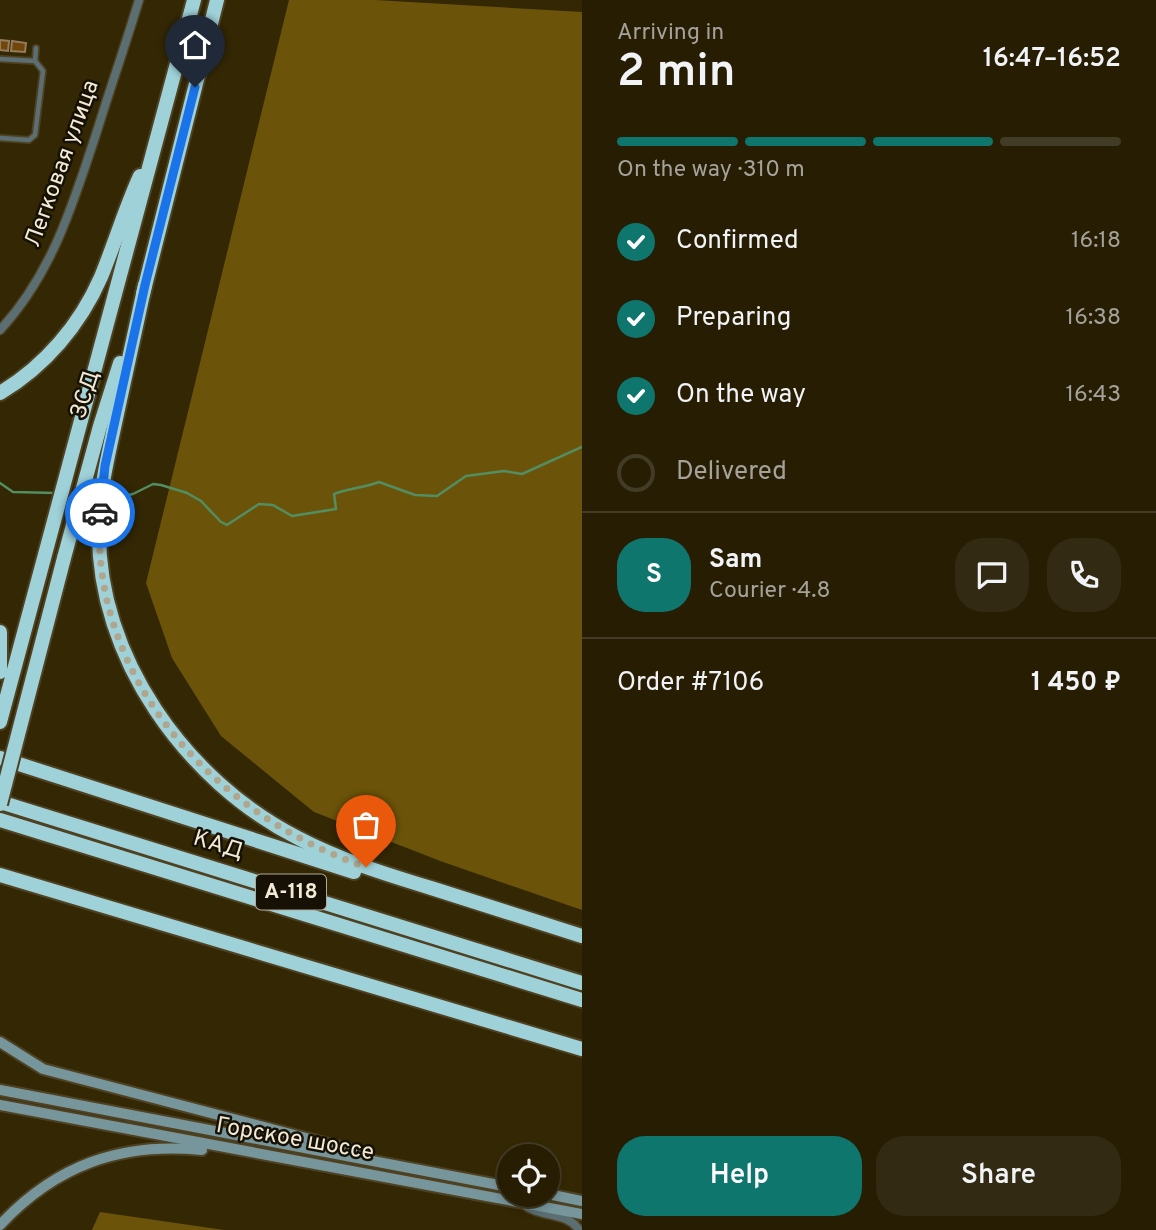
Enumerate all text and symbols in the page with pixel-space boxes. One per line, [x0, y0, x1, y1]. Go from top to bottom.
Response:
pin [165, 15, 225, 87]
text: Arriving in [617, 19, 724, 48]
icon: home [176, 26, 214, 64]
text: 16:47–16:52 [983, 43, 1121, 76]
text: 2 min [617, 44, 736, 103]
street label: Легковая улица [19, 76, 107, 252]
text: On the way · 310 m [617, 156, 805, 185]
icon: check [617, 223, 655, 261]
text: Confirmed [676, 225, 799, 258]
text: 16:18 [1071, 227, 1121, 256]
icon: check [617, 300, 655, 338]
text: Preparing [676, 302, 791, 335]
text: 16:38 [1066, 304, 1121, 333]
street label: ЗСД [65, 367, 107, 423]
icon: check [617, 377, 655, 415]
text: On the way [676, 379, 806, 412]
text: 16:43 [1065, 381, 1121, 410]
text: Delivered [676, 456, 787, 489]
courier [65, 478, 135, 548]
icon: car [81, 494, 119, 532]
button: chat [955, 538, 1029, 612]
button: phone [1047, 538, 1121, 612]
text: Sam [709, 544, 762, 577]
text: S [646, 559, 662, 592]
text: Courier · 4.8 [709, 577, 830, 606]
text: Order #7106 [617, 667, 764, 700]
text: 1 450 ₽ [1031, 667, 1121, 700]
pin [336, 795, 396, 867]
icon: bag [347, 806, 385, 844]
street label: КАД [189, 825, 247, 867]
road number: А-118 [256, 874, 326, 910]
street label: Горское шоссе [214, 1112, 376, 1168]
button: Help [617, 1136, 862, 1216]
button: Share [876, 1136, 1121, 1216]
map controls [497, 1144, 560, 1207]
button: locate [497, 1144, 560, 1207]

